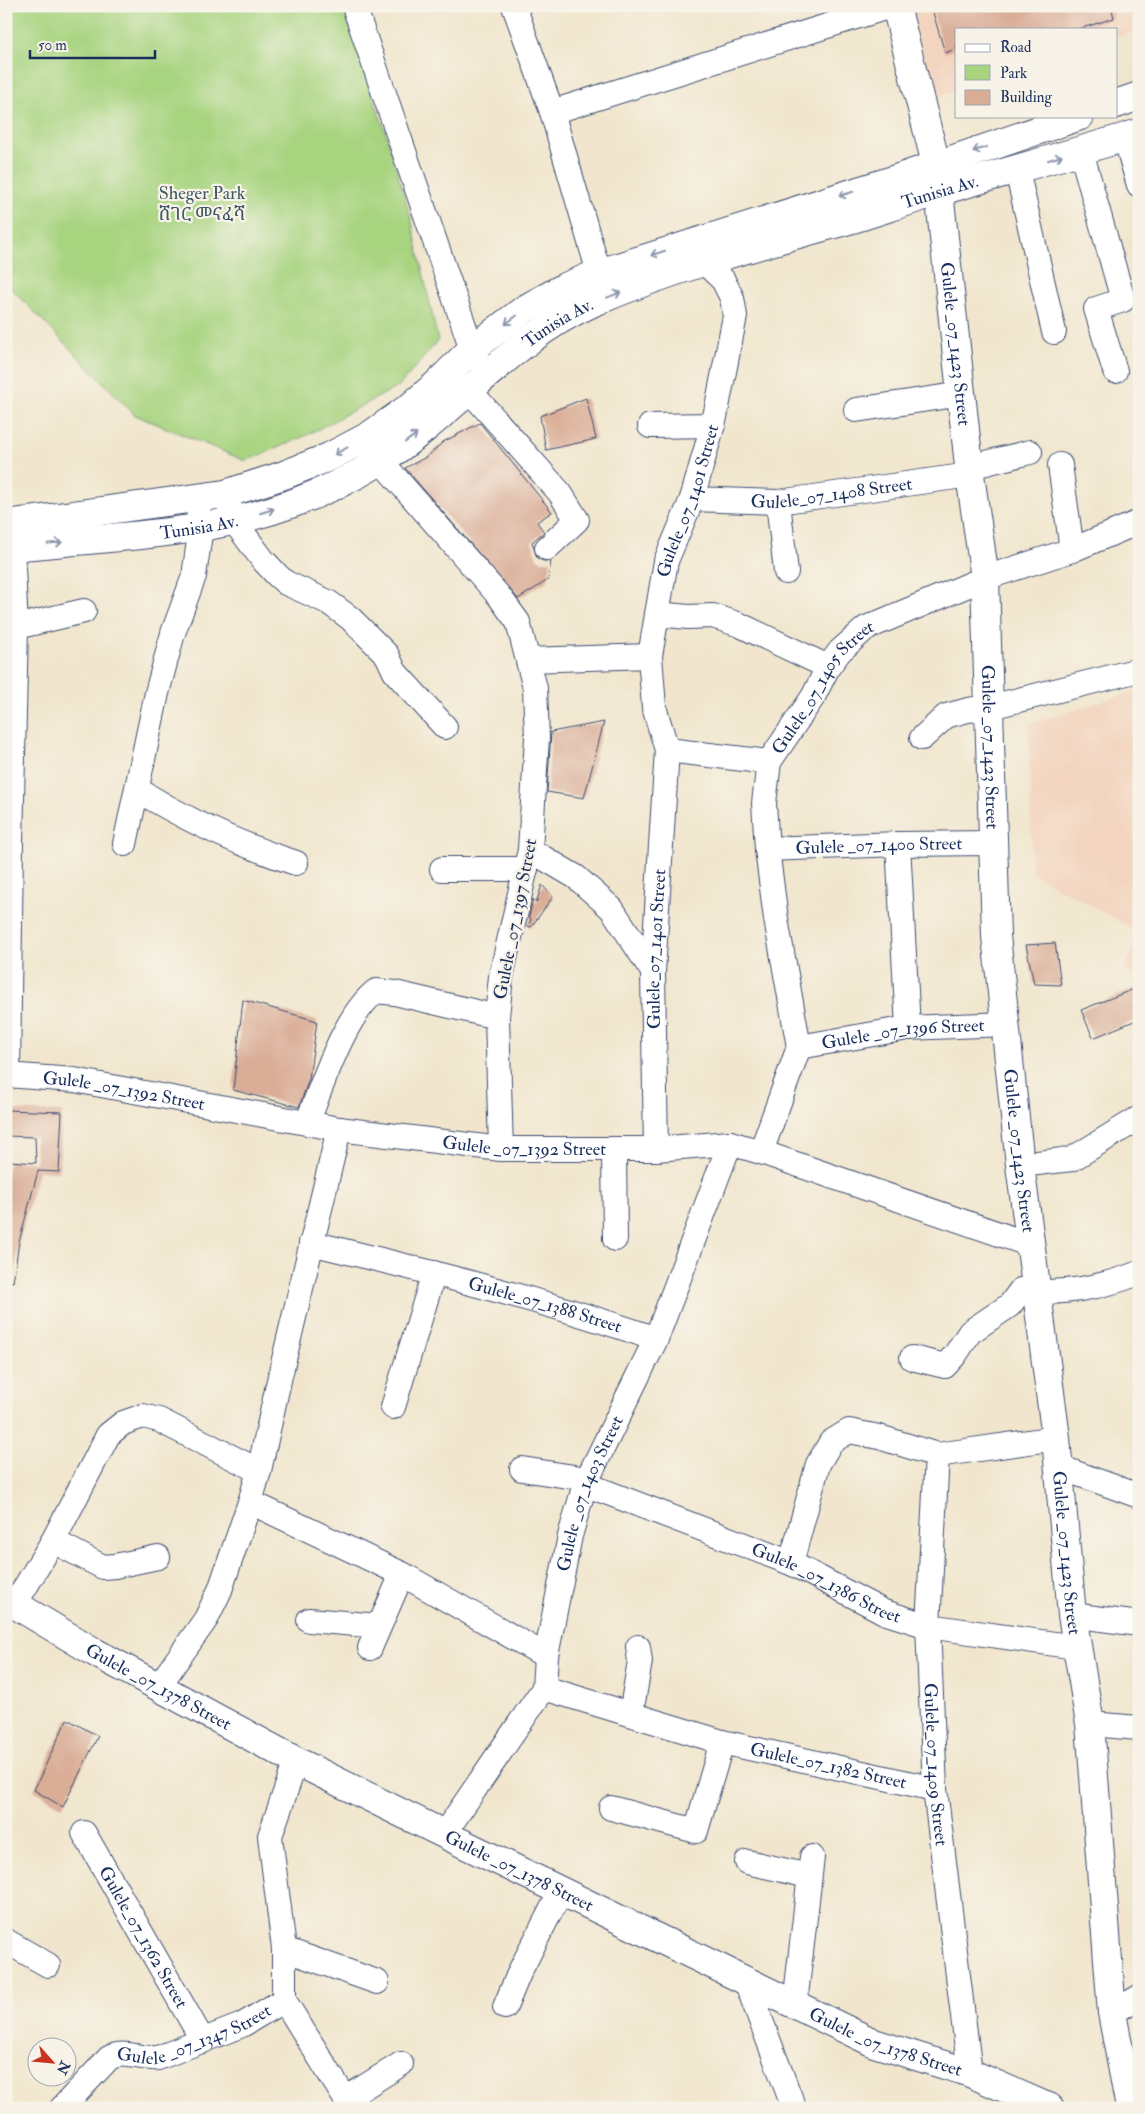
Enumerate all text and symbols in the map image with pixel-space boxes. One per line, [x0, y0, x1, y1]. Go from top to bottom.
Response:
scale bar [30, 28, 155, 60]
legend [955, 28, 1118, 118]
text: 50 m [38, 36, 67, 55]
text: Road [1000, 38, 1032, 57]
text: Park [1000, 64, 1027, 83]
text: Building [1000, 88, 1052, 107]
one-way arrow [973, 145, 989, 155]
one-way arrow [1046, 153, 1062, 163]
street label: Tunisia Av. [899, 170, 981, 215]
park label: Sheger Park ሸገር መናፈሻ [158, 182, 246, 226]
one-way arrow [838, 190, 854, 200]
one-way arrow [650, 249, 666, 259]
street label: Gulele _07_1423 Street [935, 261, 976, 427]
one-way arrow [606, 290, 621, 299]
street label: Tunisia Av. [518, 293, 597, 353]
one-way arrow [504, 315, 518, 325]
street label: Gulele_07_1401 Street [652, 422, 724, 579]
one-way arrow [404, 433, 418, 443]
one-way arrow [334, 447, 349, 456]
street label: Gulele_07_1408 Street [750, 472, 914, 514]
one-way arrow [258, 505, 274, 515]
street label: Tunisia Av. [159, 509, 240, 545]
one-way arrow [46, 538, 62, 548]
street label: Gulele_07_1405 Street [767, 615, 877, 759]
street label: Gulele _07_1423 Street [976, 664, 1004, 830]
street label: Gulele _07_1400 Street [795, 832, 963, 860]
street label: Gulele _07_1397 Street [489, 837, 542, 1001]
street label: Gulele_07_1401 Street [642, 868, 671, 1029]
street label: Gulele _07_1396 Street [820, 1014, 985, 1055]
street label: Gulele _07_1392 Street [42, 1067, 207, 1116]
street label: Gulele _07_1423 Street [998, 1068, 1040, 1234]
street label: Gulele _07_1392 Street [441, 1131, 606, 1161]
street label: Gulele_07_1388 Street [466, 1272, 625, 1339]
street label: Gulele _07_1403 Street [552, 1412, 629, 1573]
street label: Gulele _07_1423 Street [1047, 1470, 1086, 1637]
street label: Gulele _07_1386 Street [748, 1538, 904, 1629]
street label: Gulele _07_1378 Street [81, 1638, 235, 1736]
street label: Gulele_07_1409 Street [918, 1683, 953, 1847]
street label: Gulele_07_1382 Street [748, 1738, 909, 1794]
street label: Gulele _07_1378 Street [441, 1825, 597, 1917]
street label: Gulele_07_1362 Street [93, 1862, 193, 2013]
street label: Gulele _07_1347 Street [117, 1999, 276, 2070]
street label: Gulele _07_1378 Street [805, 2002, 965, 2082]
north arrow [28, 2036, 78, 2086]
text: N [53, 2057, 74, 2078]

